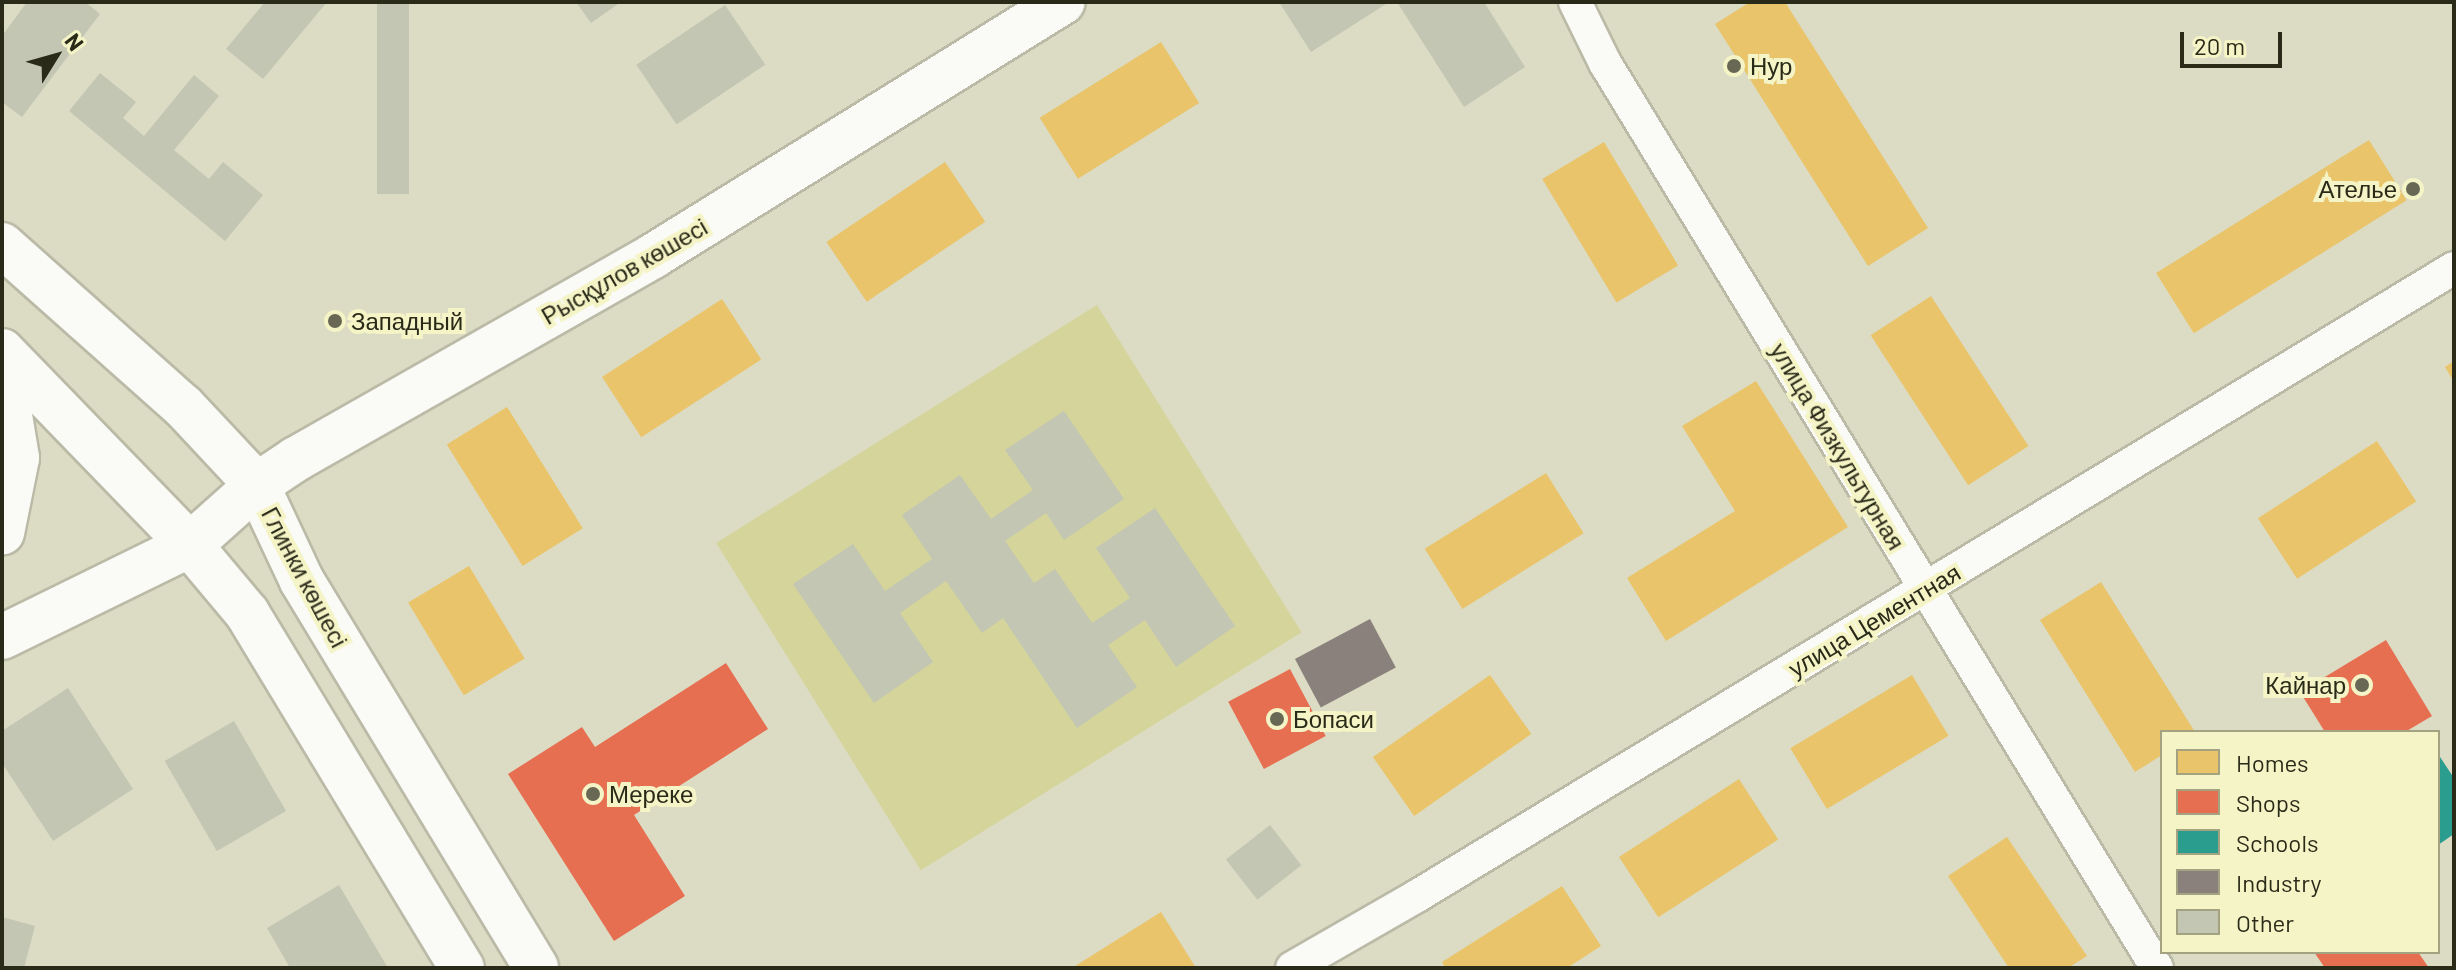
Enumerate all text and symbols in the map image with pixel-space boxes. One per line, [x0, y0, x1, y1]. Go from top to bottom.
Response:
north arrow [16, 16, 96, 96]
scale bar [2184, 16, 2286, 66]
text: N [60, 28, 90, 55]
text: 20 m [2194, 31, 2245, 60]
place label: Нур [1750, 52, 1792, 80]
marker: Нур [1725, 57, 1743, 75]
place label: Ателье [2318, 175, 2397, 203]
marker: Ателье [2404, 180, 2422, 198]
street label: Рысқұлов көшесі [536, 212, 712, 330]
place label: Западный [351, 307, 463, 335]
marker: Западный [326, 312, 344, 330]
street label: улица Физкультурная [1765, 337, 1911, 555]
street label: Глинки көшесі [256, 502, 354, 652]
street label: улица Цементная [1783, 557, 1965, 683]
place label: Кайнар [2265, 671, 2346, 699]
marker: Кайнар [2353, 676, 2371, 694]
place label: Бопаси [1293, 705, 1374, 733]
marker: Бопаси [1268, 710, 1286, 728]
legend [2160, 730, 2440, 954]
text: Homes [2236, 748, 2309, 777]
place label: Мереке [609, 780, 693, 808]
marker: Мереке [584, 785, 602, 803]
text: Shops [2236, 788, 2301, 817]
text: Schools [2236, 828, 2319, 857]
text: Industry [2236, 868, 2322, 897]
text: Other [2236, 908, 2294, 937]

